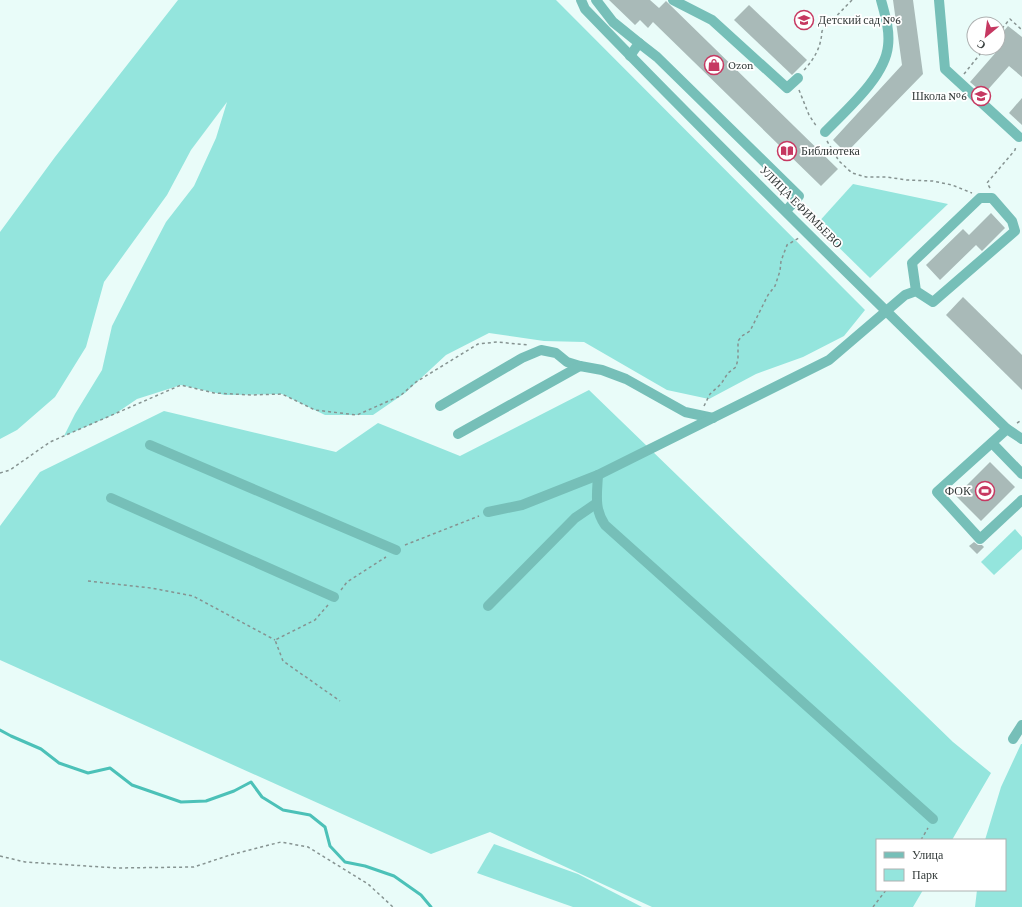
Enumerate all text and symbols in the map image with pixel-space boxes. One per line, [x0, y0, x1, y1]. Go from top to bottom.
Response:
school or university icon: Детский сад №6 [793, 9, 815, 31]
place label: Детский сад №6 [818, 13, 901, 27]
north arrow [966, 16, 1006, 56]
text: С [975, 38, 988, 52]
shop icon: Ozon [703, 54, 725, 76]
place label: Ozon [728, 58, 754, 72]
school or university icon: Школа №6 [970, 85, 992, 107]
place label: Школа №6 [912, 89, 967, 103]
library icon: Библиотека [776, 140, 798, 162]
place label: Библиотека [801, 144, 861, 158]
street label: УЛИЦА ЕФИМЬЕВО [757, 163, 845, 251]
sports icon: ФОК [974, 480, 996, 502]
place label: ФОК [945, 484, 972, 498]
legend [876, 839, 1006, 891]
text: Улица [912, 848, 944, 862]
text: Парк [912, 868, 938, 882]

